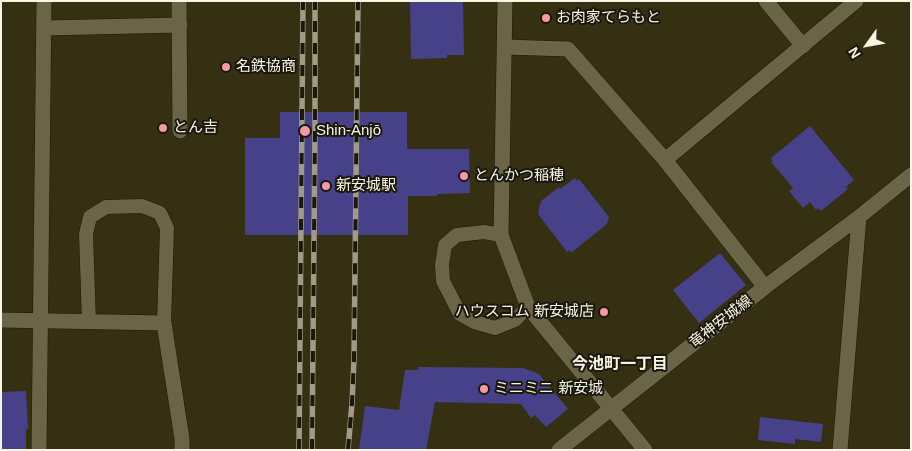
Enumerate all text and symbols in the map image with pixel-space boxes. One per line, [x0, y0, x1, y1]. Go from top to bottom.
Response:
place label: お肉家てらもと [556, 9, 661, 27]
marker: お肉家てらもと [540, 12, 552, 24]
north arrow [842, 20, 892, 70]
text: N [845, 44, 864, 61]
place label: 名鉄協商 [236, 58, 296, 76]
marker: 名鉄協商 [220, 61, 232, 73]
place label: とん吉 [173, 119, 218, 137]
marker: とん吉 [157, 122, 169, 134]
place label: Shin-Anjō [316, 122, 381, 140]
marker: Shin-Anjō [298, 124, 312, 138]
place label: とんかつ稲穂 [474, 167, 564, 185]
marker: とんかつ稲穂 [458, 170, 470, 182]
place label: 新安城駅 [336, 177, 396, 195]
marker: 新安城駅 [320, 180, 332, 192]
street label: 竜神安城線 [686, 292, 756, 352]
place label: ハウスコム 新安城店 [455, 303, 594, 321]
marker: ハウスコム 新安城店 [598, 306, 610, 318]
district label: 今池町一丁目 [572, 355, 668, 375]
place label: ミニミニ 新安城 [494, 380, 603, 398]
marker: ミニミニ 新安城 [478, 383, 490, 395]

